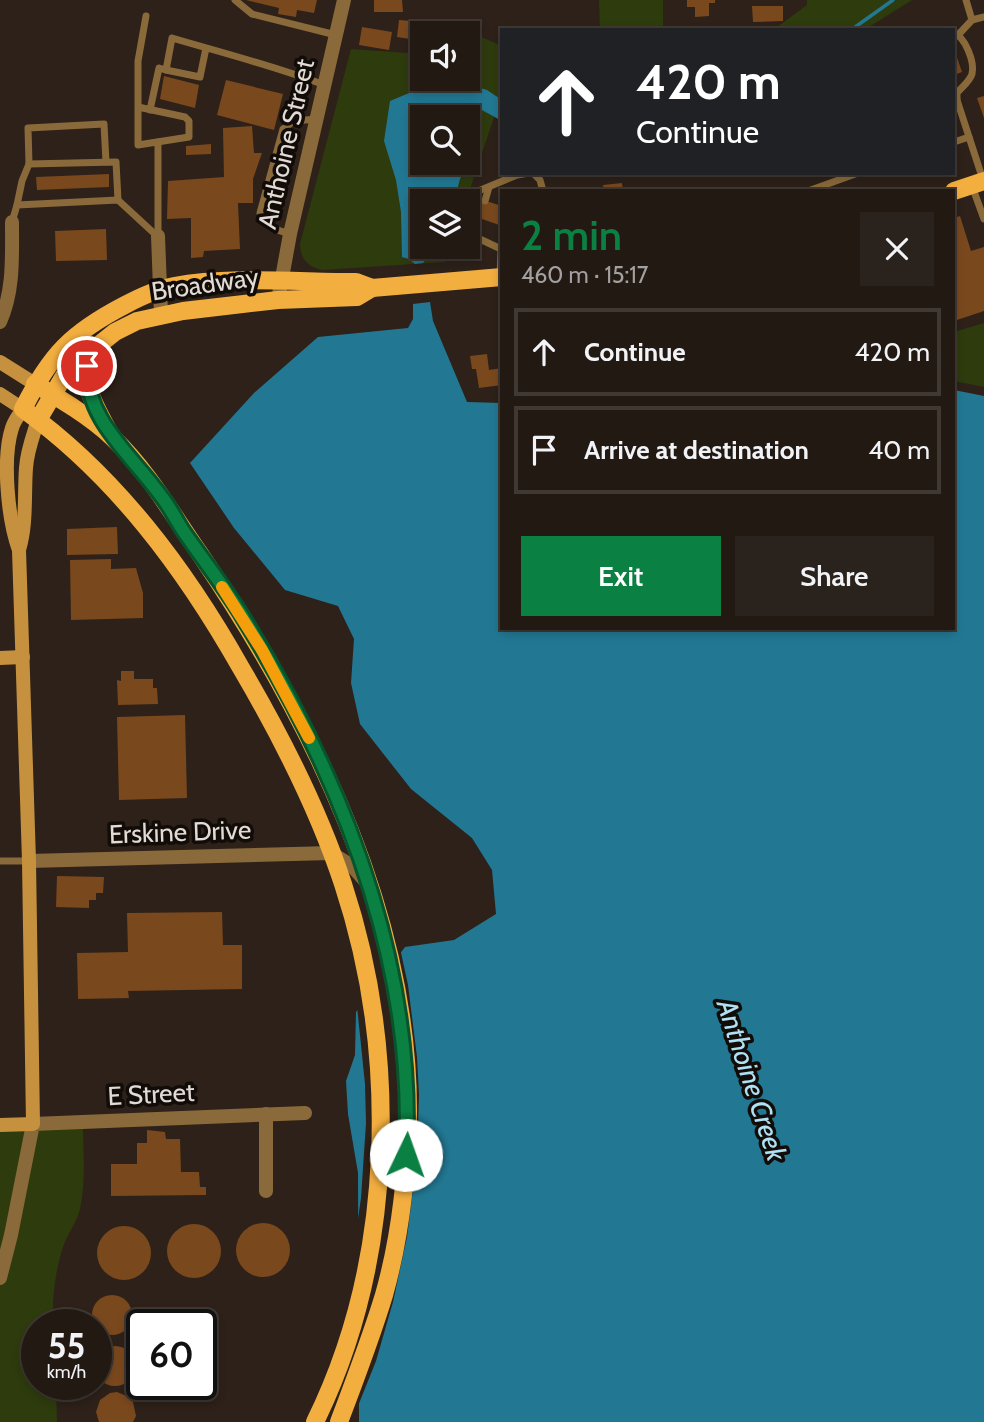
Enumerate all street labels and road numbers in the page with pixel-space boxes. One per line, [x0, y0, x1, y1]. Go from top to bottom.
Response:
street label: Anthoine Street [251, 56, 321, 232]
street label: Broadway [149, 261, 261, 307]
street label: Erskine Drive [108, 814, 252, 850]
street label: E Street [107, 1076, 196, 1112]

